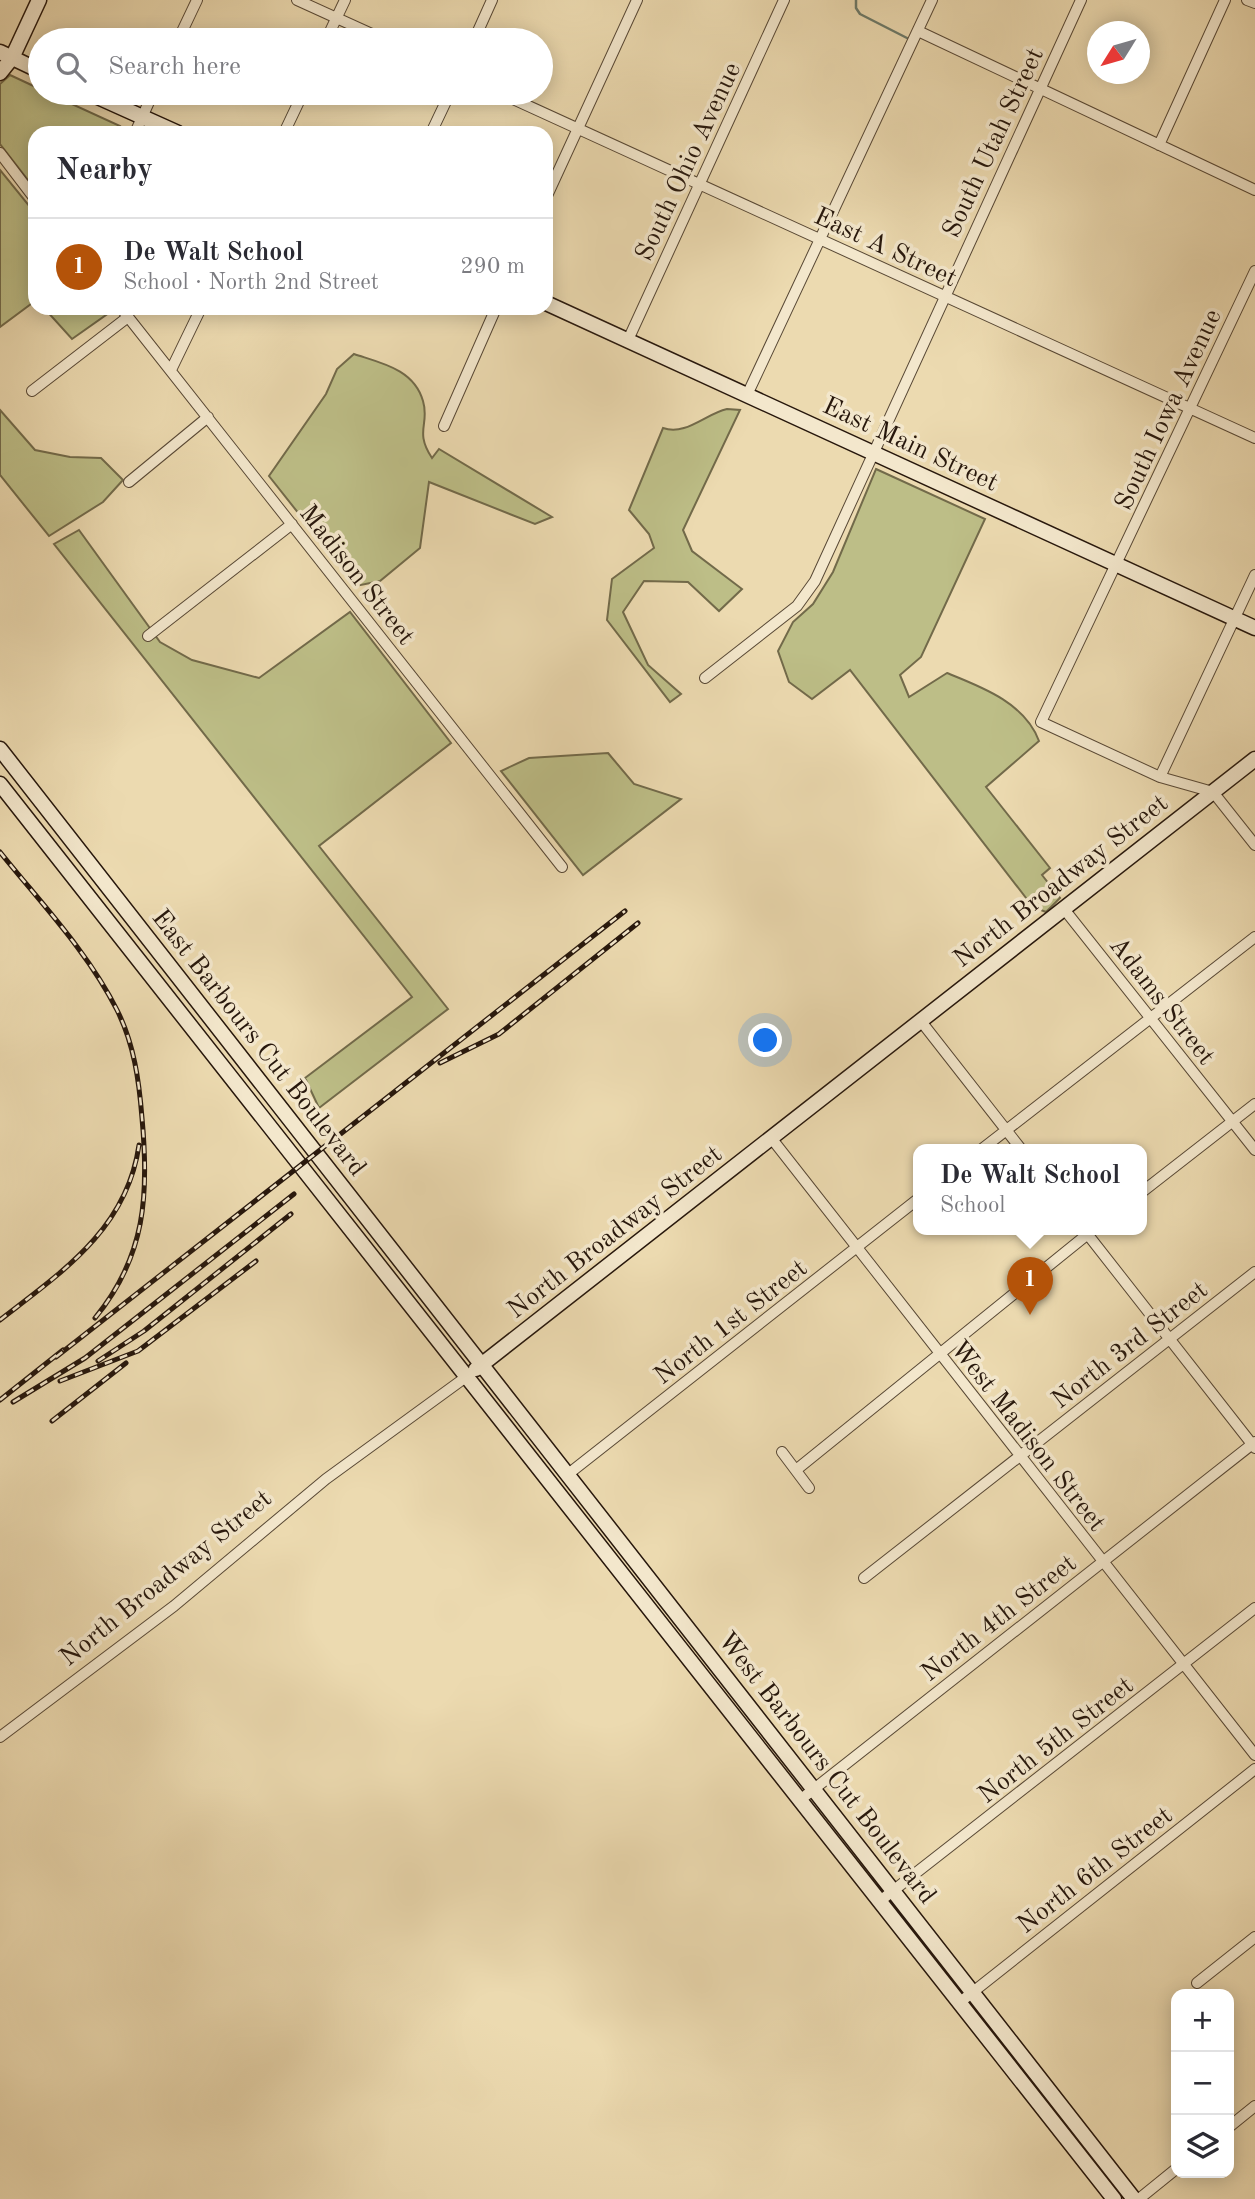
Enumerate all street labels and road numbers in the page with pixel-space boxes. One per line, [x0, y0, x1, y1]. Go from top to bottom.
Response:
street label: South Utah Street [939, 44, 1049, 242]
street label: South Ohio Avenue [631, 59, 746, 265]
street label: East A Street [810, 203, 961, 292]
street label: South Iowa Avenue [1111, 305, 1227, 514]
street label: East Main Street [818, 393, 1002, 497]
street label: Madison Street [294, 500, 419, 650]
street label: North Broadway Street [949, 790, 1173, 973]
street label: East Barbours Cut Boulevard [146, 905, 370, 1182]
street label: Adams Street [1104, 932, 1219, 1070]
street label: North Broadway Street [503, 1141, 727, 1324]
street label: North 1st Street [650, 1255, 812, 1390]
street label: North 3rd Street [1048, 1277, 1213, 1414]
street label: West Madison Street [945, 1336, 1110, 1537]
street label: North Broadway Street [56, 1485, 277, 1672]
street label: North 4th Street [917, 1550, 1082, 1687]
street label: West Barbours Cut Boulevard [712, 1627, 940, 1909]
street label: North 5th Street [974, 1672, 1139, 1809]
street label: North 6th Street [1013, 1802, 1178, 1939]

